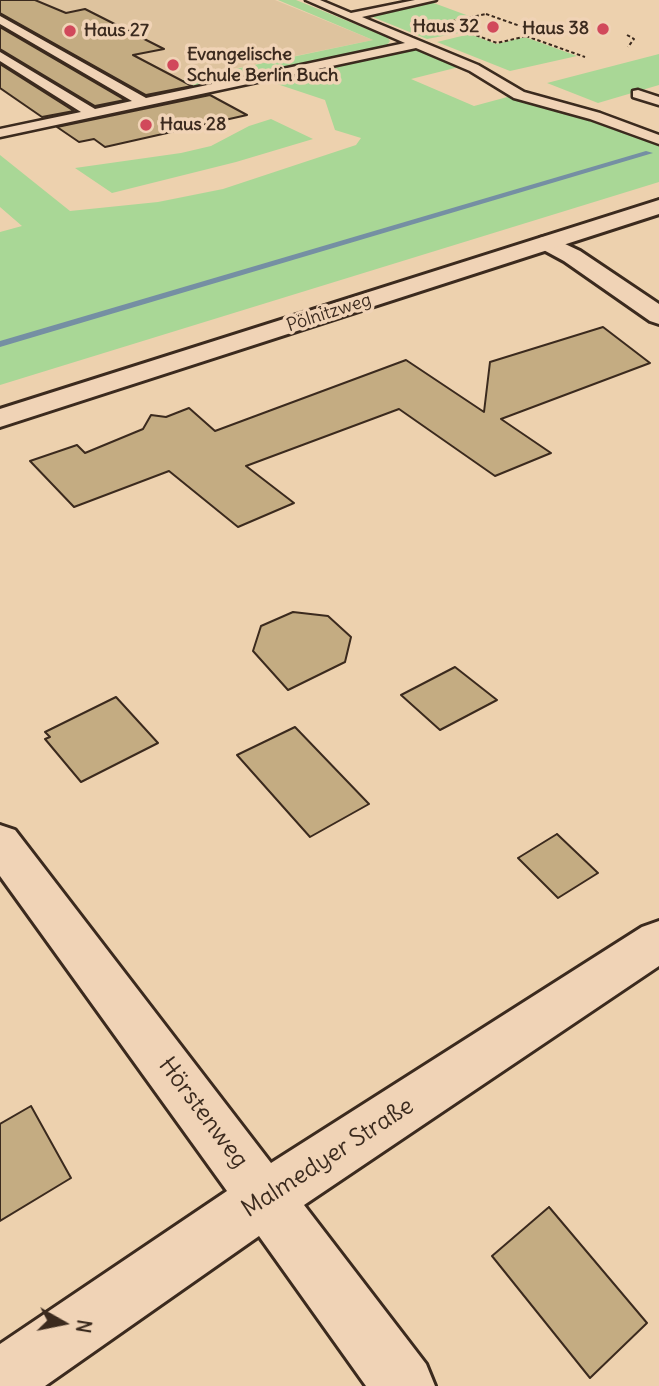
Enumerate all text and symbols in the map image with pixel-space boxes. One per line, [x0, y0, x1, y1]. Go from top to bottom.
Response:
place label: Haus 32 [413, 16, 479, 38]
place label: Haus 38 [522, 18, 589, 40]
marker: Haus 32 [485, 19, 501, 35]
place label: Haus 27 [84, 20, 149, 42]
marker: Haus 38 [595, 21, 611, 37]
marker: Haus 27 [62, 23, 78, 39]
place label: Evangelische Schule Berlin Buch [187, 44, 338, 86]
marker: Evangelische Schule Berlin Buch [165, 57, 181, 73]
place label: Haus 28 [160, 114, 226, 136]
marker: Haus 28 [138, 117, 154, 133]
street label: Pölnitzweg [284, 289, 374, 337]
street label: Hörstenweg [152, 1052, 254, 1174]
street label: Malmedyer Straße [237, 1092, 419, 1224]
north arrow [28, 1288, 98, 1358]
text: N [71, 1318, 97, 1335]

